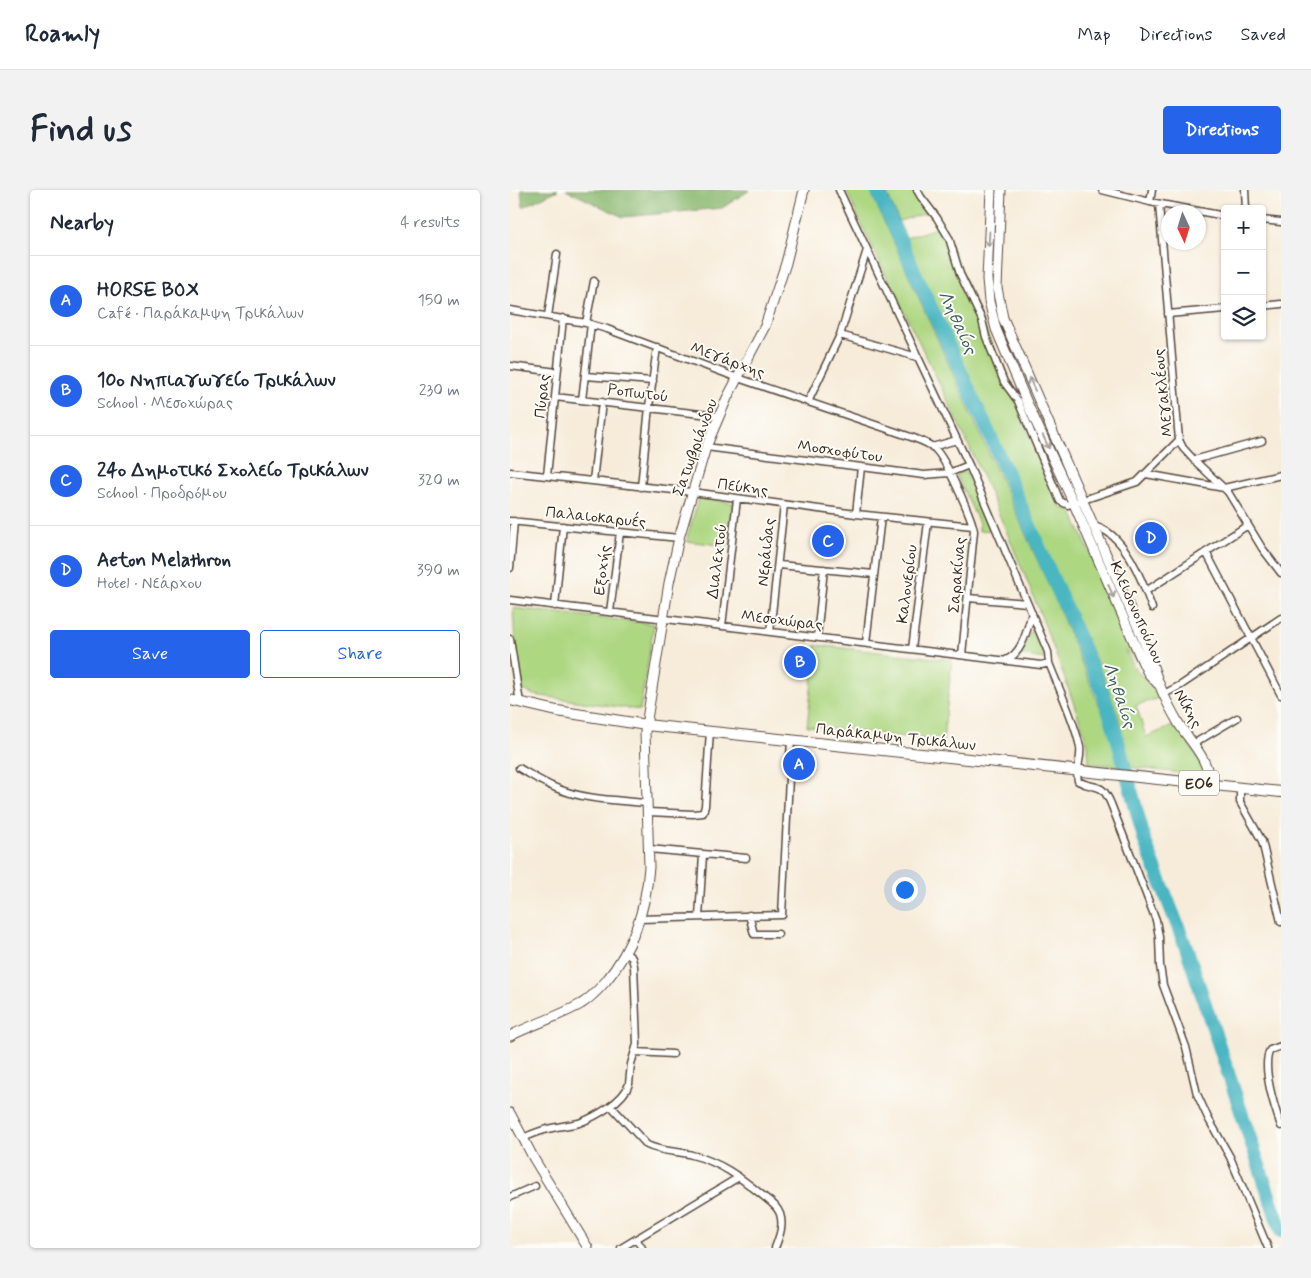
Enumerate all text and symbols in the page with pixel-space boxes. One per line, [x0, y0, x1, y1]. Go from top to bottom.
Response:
text: Roamly [25, 19, 100, 50]
text: Map [1078, 23, 1111, 47]
text: Directions [1139, 23, 1213, 47]
text: Saved [1241, 23, 1286, 47]
button: Directions [1163, 106, 1281, 154]
text: Find us [30, 107, 132, 153]
north arrow [1161, 205, 1206, 250]
map controls [1221, 205, 1266, 340]
button: + [1221, 205, 1266, 250]
text: Nearby [50, 209, 114, 237]
text: 4 results [400, 212, 460, 233]
one-way arrow [984, 230, 993, 246]
button: − [1221, 250, 1266, 295]
text: HORSE BOX [97, 278, 199, 303]
water label: Ληθαίος [932, 286, 983, 359]
text: A [61, 290, 71, 311]
text: 150 m [418, 290, 460, 311]
button: layers [1221, 295, 1266, 340]
text: Café · Παράκαμψη Τρικάλων [97, 303, 304, 324]
street label: Μεγάρχης [687, 337, 768, 384]
street label: Μεγακλέους [1147, 348, 1179, 438]
text: 10ο Νηπιαγωγείο Τρικάλων [97, 368, 336, 393]
street label: Πύρας [530, 373, 555, 419]
one-way arrow [1026, 377, 1036, 392]
street label: Ροπωτού [606, 379, 669, 408]
text: B [61, 380, 71, 401]
text: 230 m [419, 380, 460, 401]
text: School · Μεσοχώρας [97, 393, 233, 414]
street label: Σατωβριάνδου [668, 396, 723, 499]
street label: Μοσχοφύτου [796, 435, 884, 468]
one-way arrow [1041, 435, 1051, 450]
text: 24ο Δημοτικό Σχολείο Τρικάλων [97, 458, 369, 483]
text: C [60, 470, 72, 491]
text: 320 m [418, 470, 460, 491]
street label: Πεύκης [716, 474, 769, 501]
text: School · Προδρόμου [97, 483, 227, 504]
street label: Παλαιοκαρυές [545, 501, 647, 533]
street label: Νεράιδας [752, 517, 781, 587]
pin: D [1135, 519, 1167, 557]
street label: Διαλεχτού [702, 522, 733, 600]
pin: C [812, 522, 844, 560]
street label: Σαρακίνας [944, 536, 971, 614]
street label: Εξοχής [589, 544, 616, 596]
street label: Καλονερίου [892, 544, 923, 625]
text: Aeton Melathron [97, 548, 231, 573]
street label: Κλειδονοπούλου [1105, 558, 1169, 667]
text: D [60, 560, 72, 581]
text: 390 m [417, 560, 460, 581]
text: Hotel · Νεάρχου [97, 573, 202, 594]
one-way arrow [1107, 583, 1117, 598]
street label: Μεσοχώρας [740, 605, 824, 636]
button: Save [50, 630, 250, 678]
button: Share [260, 630, 460, 678]
pin: B [784, 643, 816, 681]
water label: Ληθαίος [1097, 659, 1142, 732]
street label: Νίκης [1168, 686, 1207, 732]
street label: Παράκαμψη Τρικάλων [815, 719, 977, 756]
pin: A [783, 745, 815, 783]
road number: ΕΟ6 [1179, 770, 1219, 796]
your location [892, 877, 918, 903]

